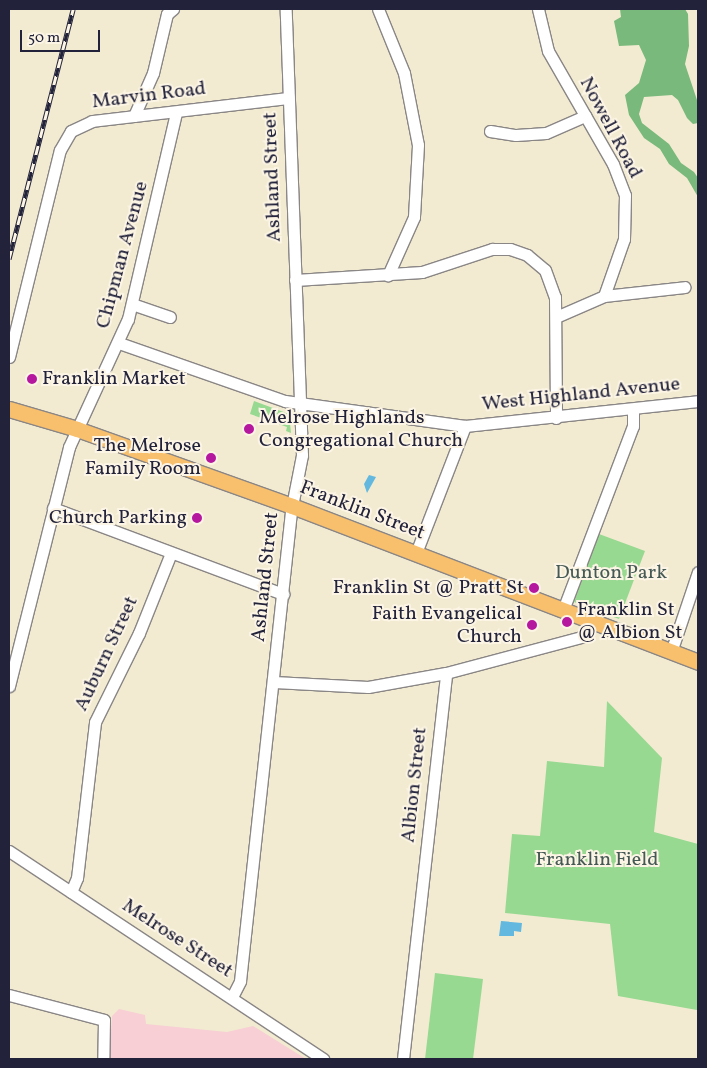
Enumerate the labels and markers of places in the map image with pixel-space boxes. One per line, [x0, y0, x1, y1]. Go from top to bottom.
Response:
place label: Franklin Market [42, 367, 186, 391]
marker: Franklin Market [26, 373, 38, 385]
place label: Melrose Highlands Congregational Church [259, 406, 463, 453]
marker: Melrose Highlands Congregational Church [243, 423, 255, 435]
place label: The Melrose Family Room [84, 434, 201, 481]
marker: The Melrose Family Room [205, 452, 217, 464]
place label: Church Parking [49, 506, 187, 530]
marker: Church Parking [191, 512, 203, 524]
place label: Franklin St @ Pratt St [333, 576, 524, 600]
marker: Franklin St @ Pratt St [528, 582, 540, 594]
place label: Franklin St @ Albion St [577, 598, 683, 645]
place label: Faith Evangelical Church [372, 602, 522, 649]
marker: Franklin St @ Albion St [561, 616, 573, 628]
marker: Faith Evangelical Church [526, 619, 538, 631]

